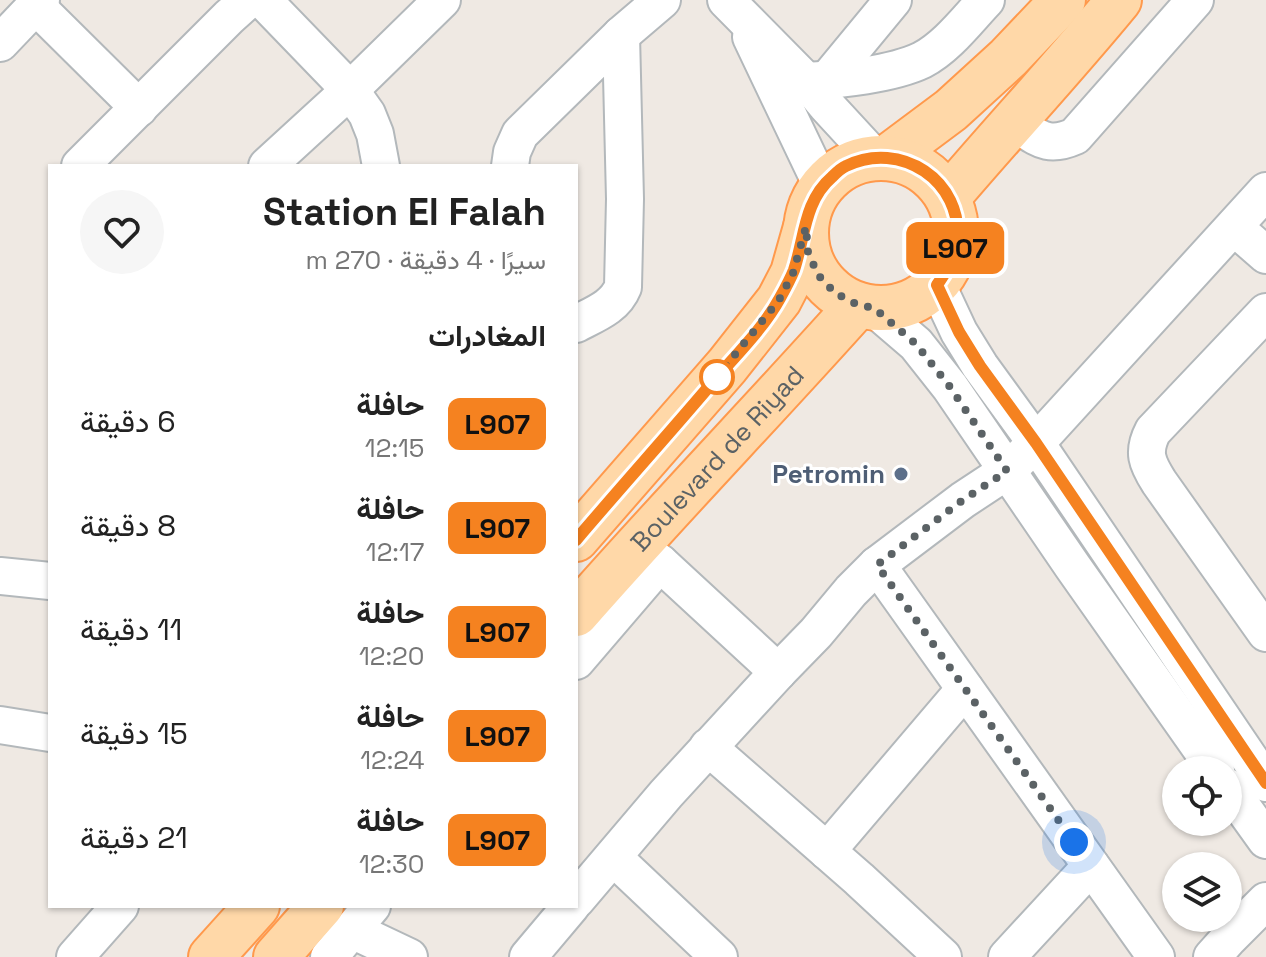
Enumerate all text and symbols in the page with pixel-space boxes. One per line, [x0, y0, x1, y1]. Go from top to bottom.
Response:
text: Station El Falah [263, 188, 546, 236]
button: heart [80, 190, 164, 274]
line badge: L907 [899, 222, 1011, 274]
text: L907 [922, 230, 988, 266]
text: سيرًا · 4 دقيقة · 270 m [306, 243, 546, 277]
text: المغادرات [428, 316, 546, 355]
street label: Boulevard de Riyad [623, 359, 811, 559]
unlabelled marker [700, 360, 734, 394]
text: حافلة [356, 385, 424, 424]
text: 6 دقيقة [80, 402, 176, 441]
text: L907 [464, 406, 530, 442]
text: 12:15 [365, 431, 424, 465]
place label: Petromin [772, 457, 885, 491]
marker: Petromin [892, 465, 910, 483]
text: حافلة [356, 489, 424, 528]
text: 8 دقيقة [80, 506, 176, 545]
text: L907 [464, 510, 530, 546]
text: 12:17 [366, 535, 424, 569]
text: حافلة [356, 593, 424, 632]
text: 11 دقيقة [80, 610, 182, 649]
text: L907 [464, 614, 530, 650]
text: 12:20 [359, 639, 424, 673]
text: حافلة [356, 697, 424, 736]
text: 15 دقيقة [80, 714, 188, 753]
text: L907 [464, 718, 530, 754]
text: 12:24 [360, 743, 424, 777]
map controls [1162, 756, 1242, 932]
button: locate [1162, 756, 1242, 836]
text: حافلة [356, 801, 424, 840]
text: 21 دقيقة [80, 818, 188, 857]
text: L907 [464, 822, 530, 858]
your location [1054, 822, 1094, 862]
text: 12:30 [359, 847, 424, 881]
button: layers [1162, 852, 1242, 932]

